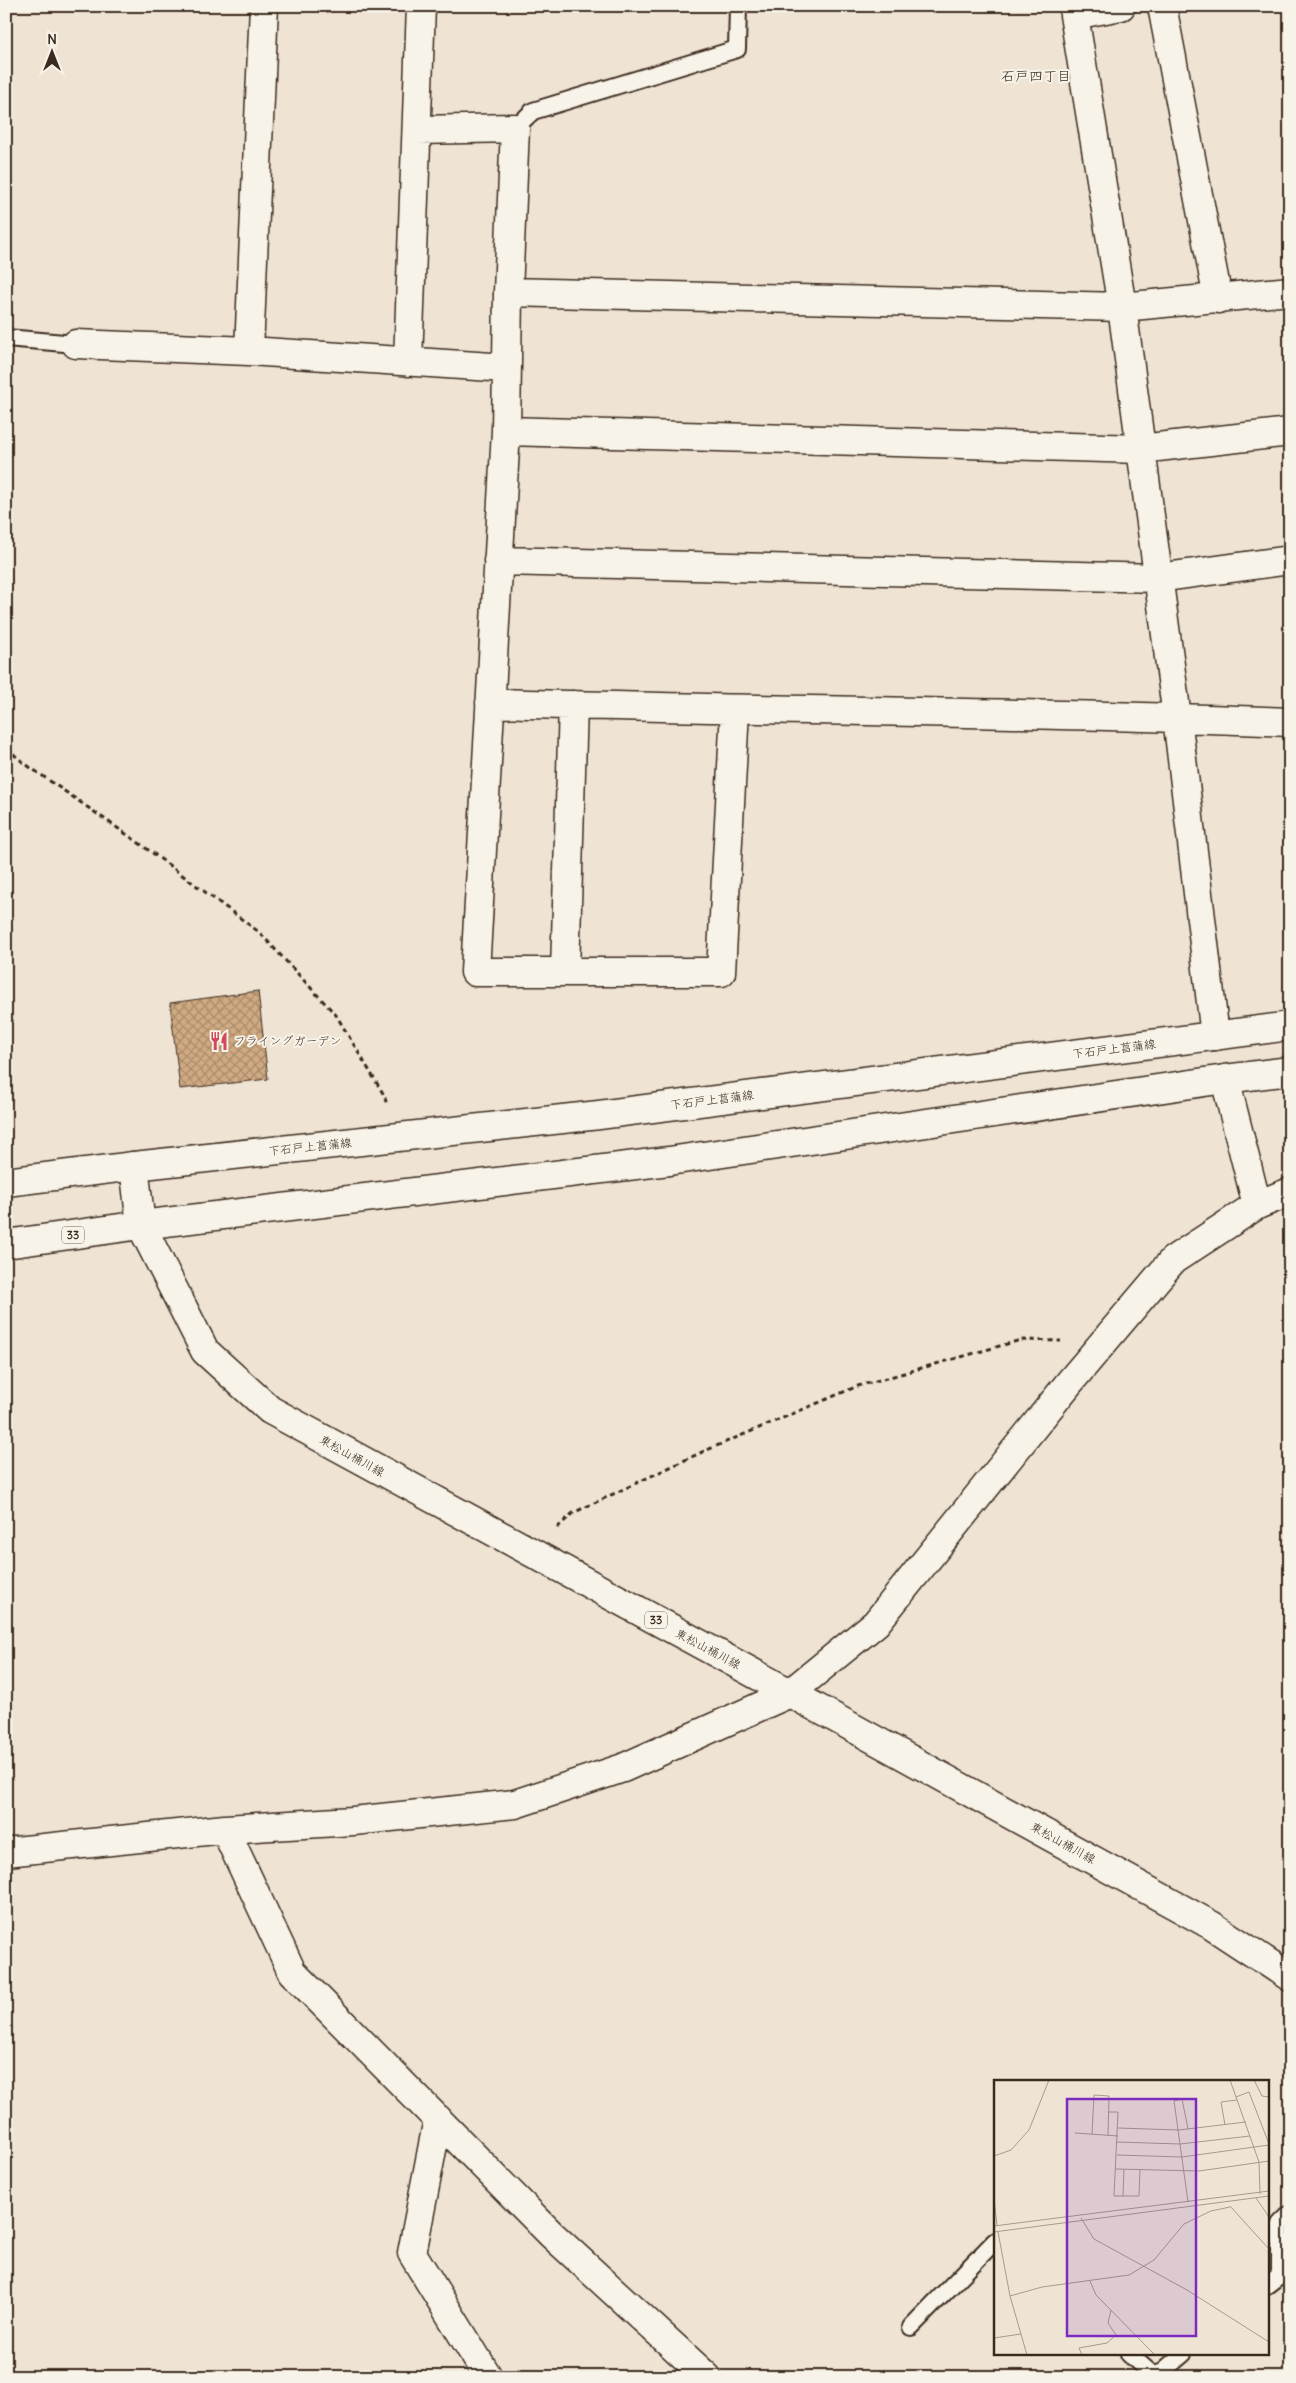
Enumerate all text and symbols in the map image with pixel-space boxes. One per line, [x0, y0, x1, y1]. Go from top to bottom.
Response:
north arrow [28, 28, 78, 78]
text: N [47, 30, 57, 48]
district label: 石戸四丁目 [1001, 67, 1071, 85]
restaurant icon: フライングガーデン [208, 1030, 230, 1052]
place label: フライングガーデン [234, 1033, 342, 1048]
street label: 下石戸上菖蒲線 [1071, 1036, 1157, 1061]
street label: 下石戸上菖蒲線 [669, 1087, 755, 1112]
street label: 下石戸上菖蒲線 [267, 1135, 353, 1158]
road number: 33 [62, 1226, 84, 1244]
street label: 東松山桶川線 [317, 1432, 387, 1480]
road number: 33 [645, 1612, 667, 1628]
street label: 東松山桶川線 [673, 1625, 744, 1672]
street label: 東松山桶川線 [1028, 1819, 1098, 1867]
inset map [994, 2080, 1268, 2356]

